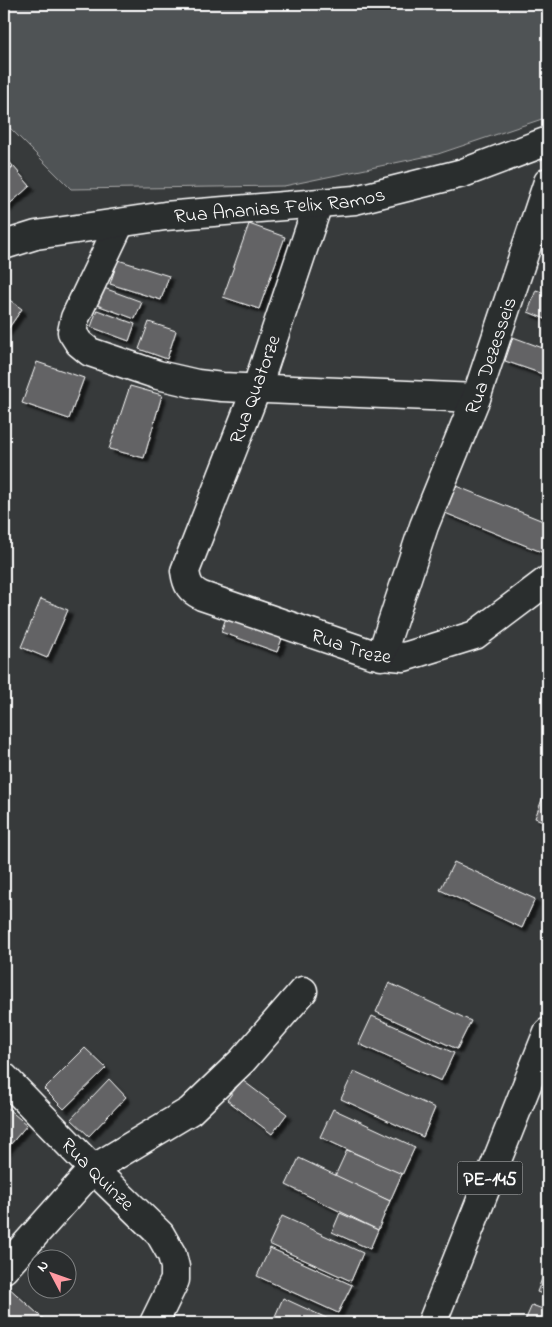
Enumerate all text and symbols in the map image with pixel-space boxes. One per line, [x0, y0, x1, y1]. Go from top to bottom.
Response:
street label: Rua Ananias Felix Ramos [173, 181, 388, 232]
street label: Rua Dezesseis [459, 294, 526, 419]
street label: Rua Quatorze [223, 331, 289, 448]
street label: Rua Treze [307, 622, 392, 673]
street label: Rua Quinze [53, 1132, 140, 1219]
road number: PE-145 [458, 1162, 522, 1194]
north arrow [28, 1250, 78, 1300]
text: N [32, 1256, 54, 1277]

